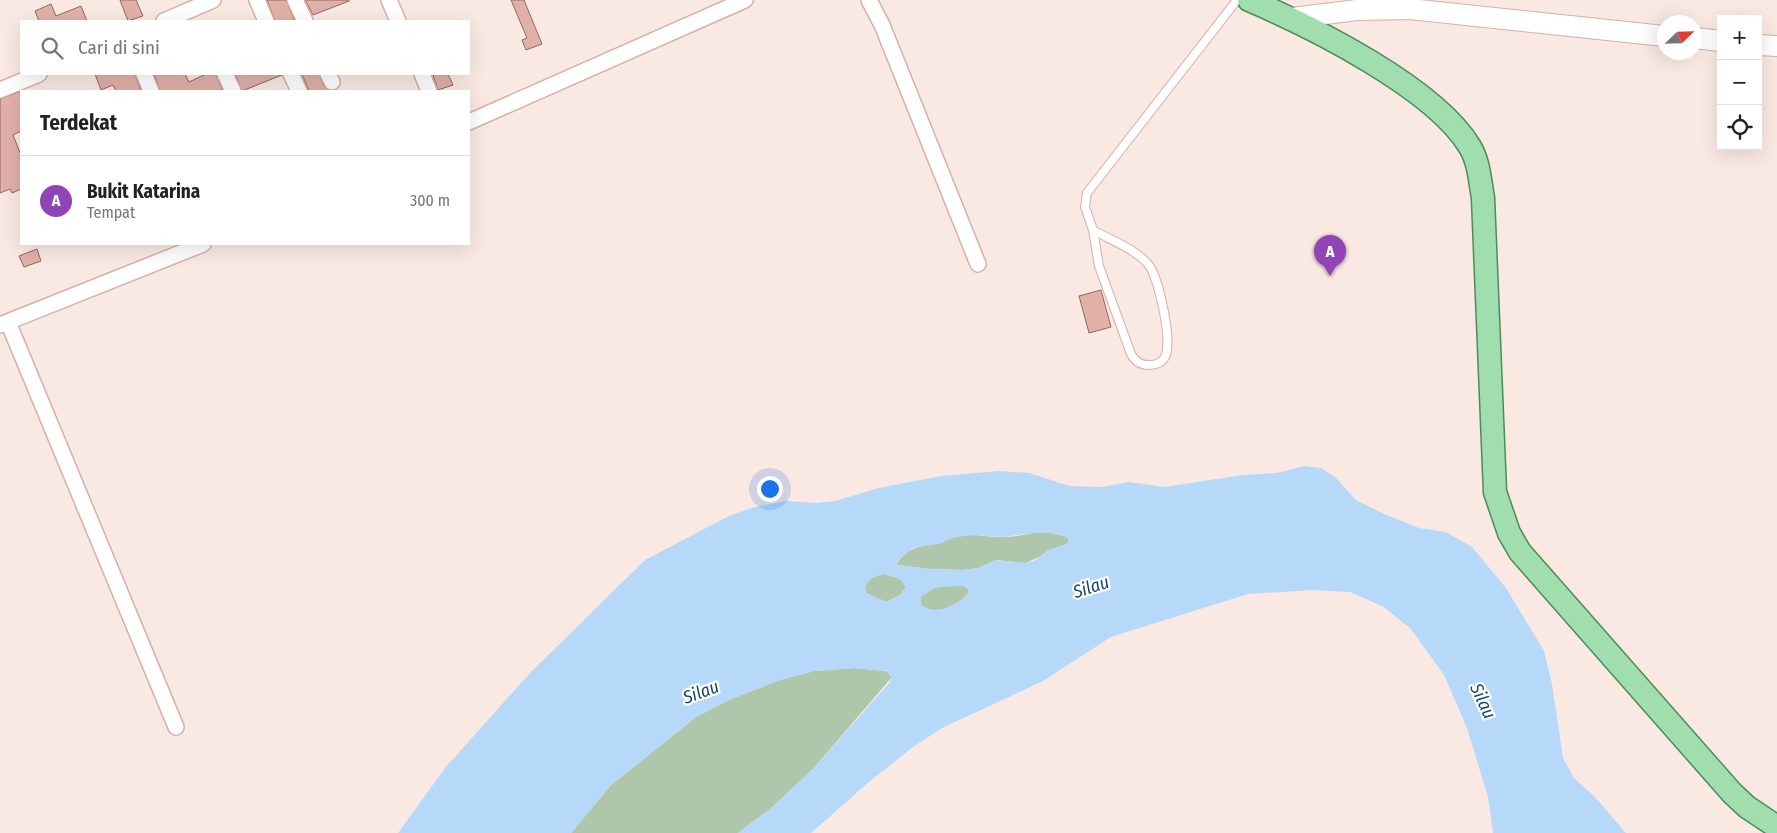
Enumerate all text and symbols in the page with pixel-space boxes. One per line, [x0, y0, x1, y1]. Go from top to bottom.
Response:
north arrow [1657, 15, 1702, 60]
map controls [1717, 15, 1762, 150]
button: + [1717, 15, 1762, 60]
search box [20, 20, 470, 75]
icon: search [38, 34, 66, 62]
text: Cari di sini [78, 36, 160, 59]
button: − [1717, 60, 1762, 105]
button: locate [1717, 105, 1762, 150]
text: Terdekat [40, 110, 117, 136]
text: Bukit Katarina [87, 180, 200, 203]
text: A [52, 191, 60, 210]
text: 300 m [410, 191, 450, 210]
text: Tempat [87, 203, 135, 222]
pin: A [1314, 235, 1346, 276]
your location [757, 476, 783, 502]
water label: Silau [1069, 571, 1112, 603]
water label: Silau [679, 675, 722, 709]
water label: Silau [1465, 679, 1501, 722]

